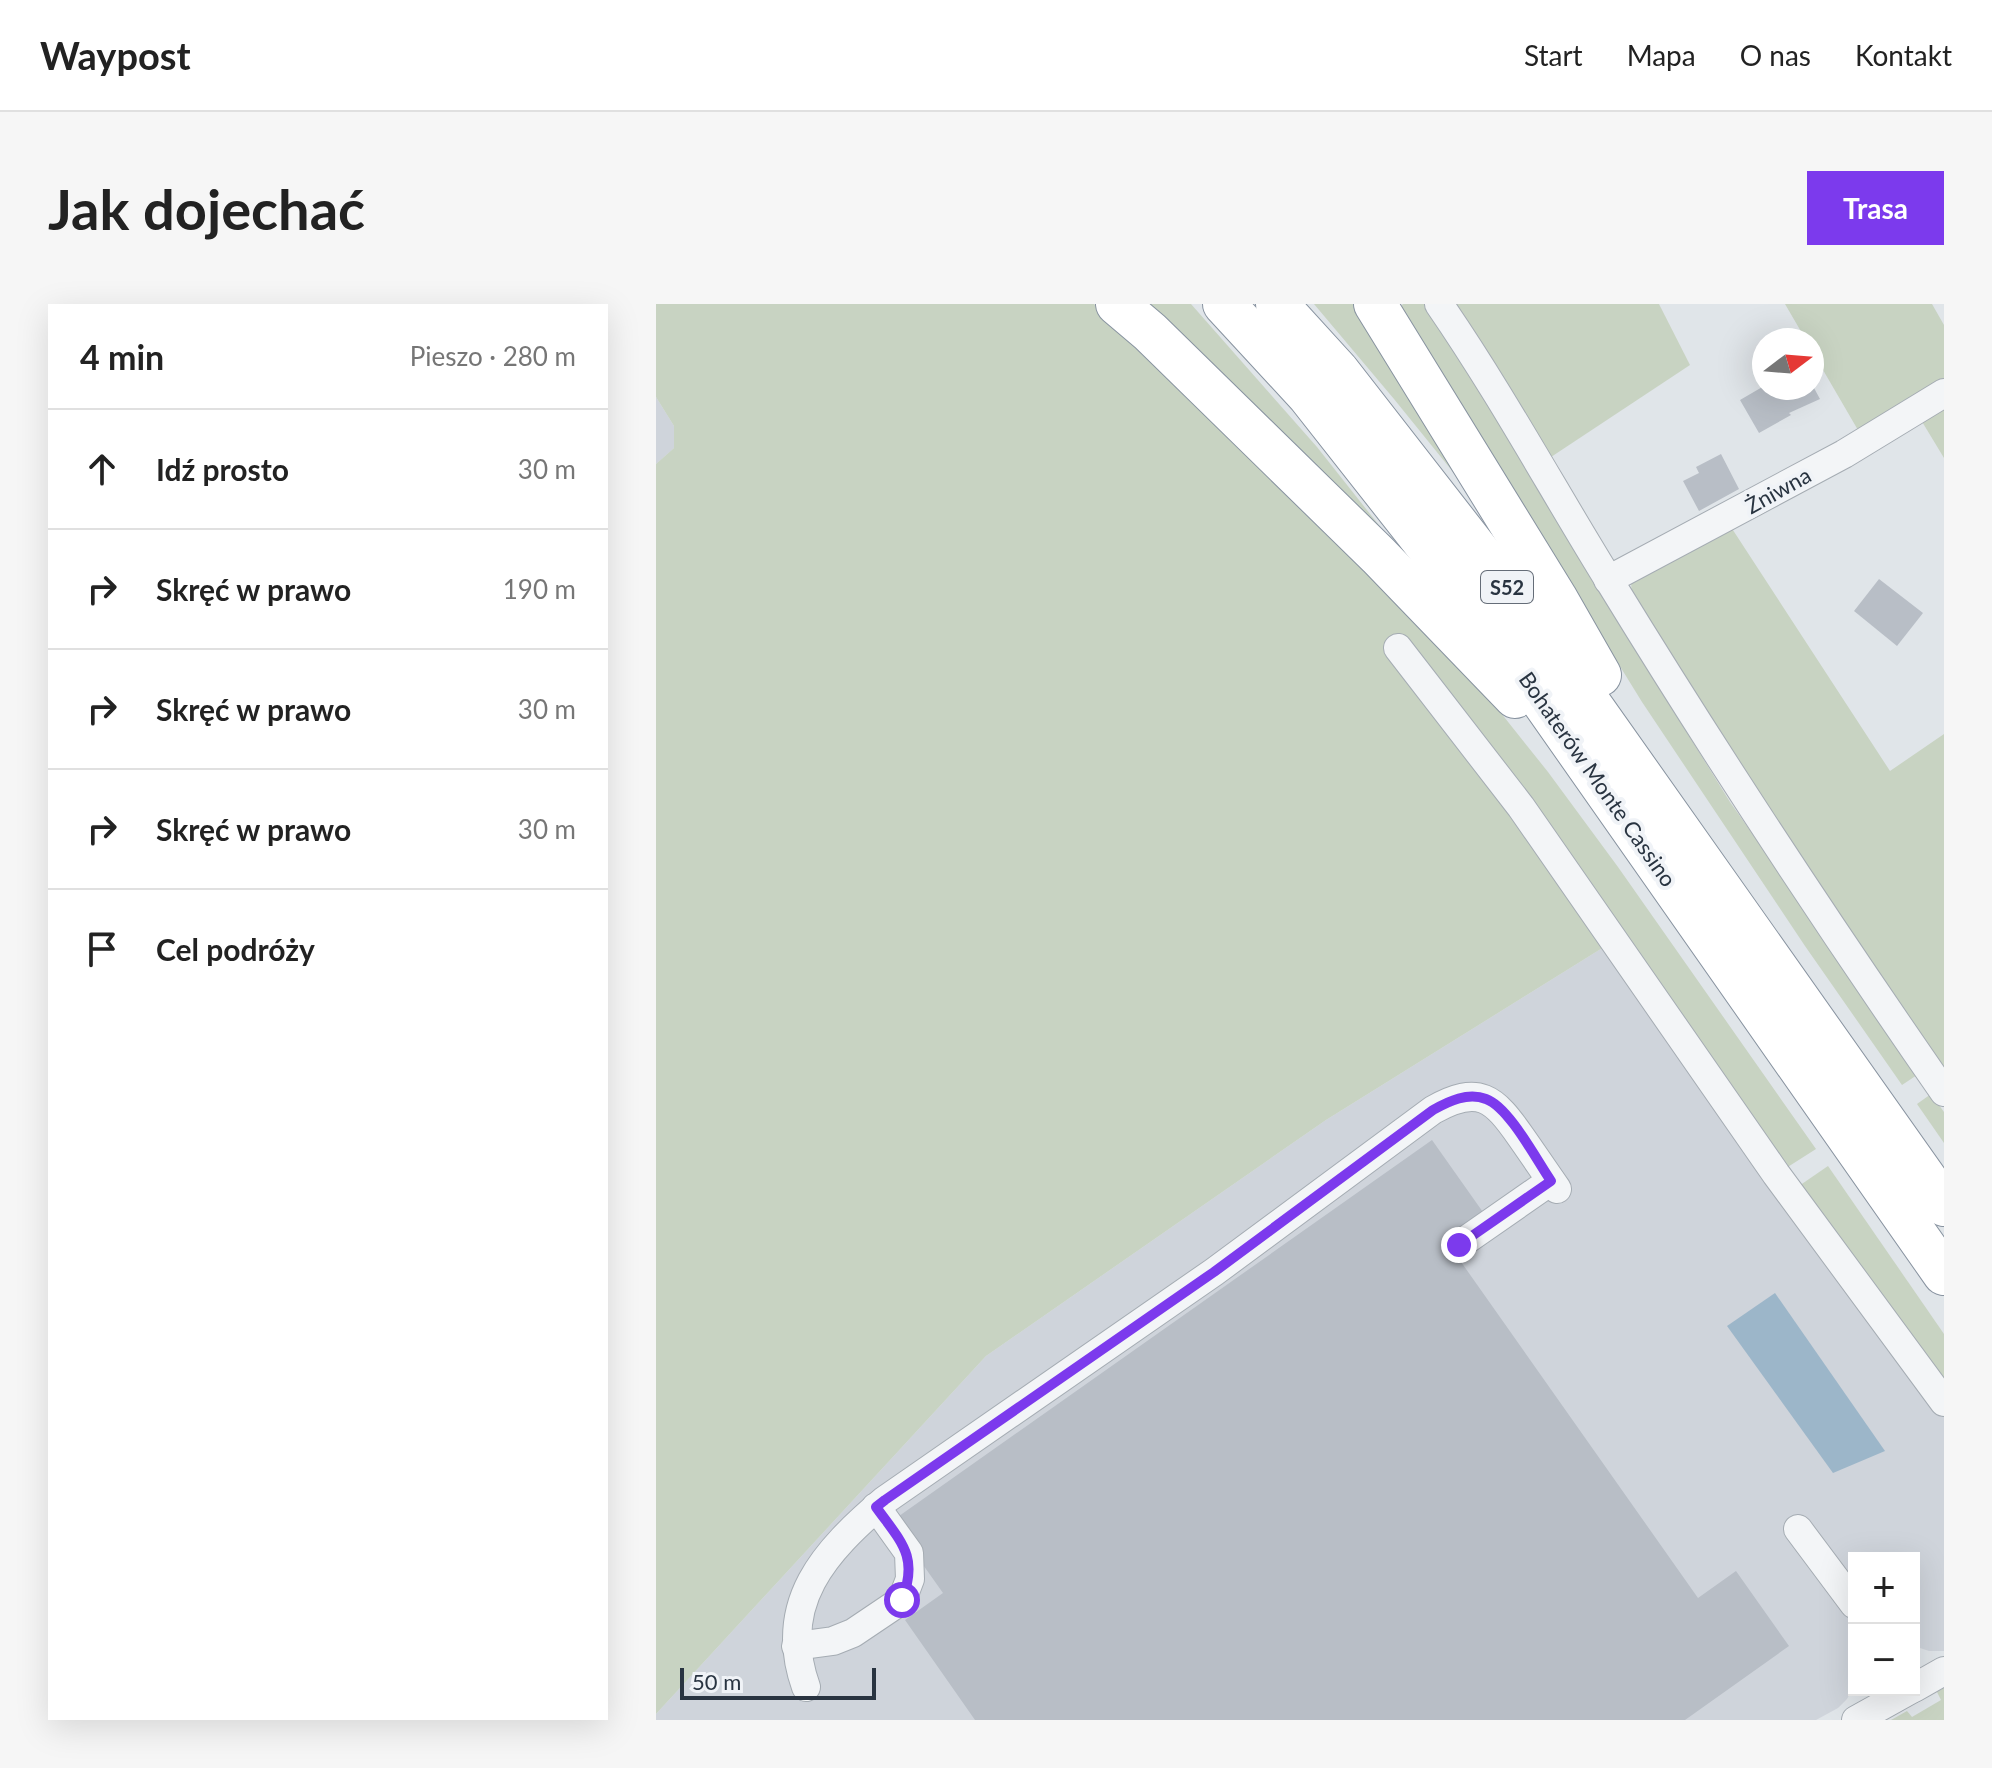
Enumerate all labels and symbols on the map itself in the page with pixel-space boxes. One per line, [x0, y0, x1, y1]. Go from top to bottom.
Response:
north arrow [1752, 328, 1824, 400]
street label: Żniwna [1740, 461, 1816, 519]
road number: S52 [1481, 571, 1533, 603]
street label: Bohaterów Monte Cassino [1514, 666, 1682, 892]
route end [1441, 1227, 1477, 1263]
route start [884, 1582, 920, 1618]
scale bar [680, 1664, 876, 1700]

